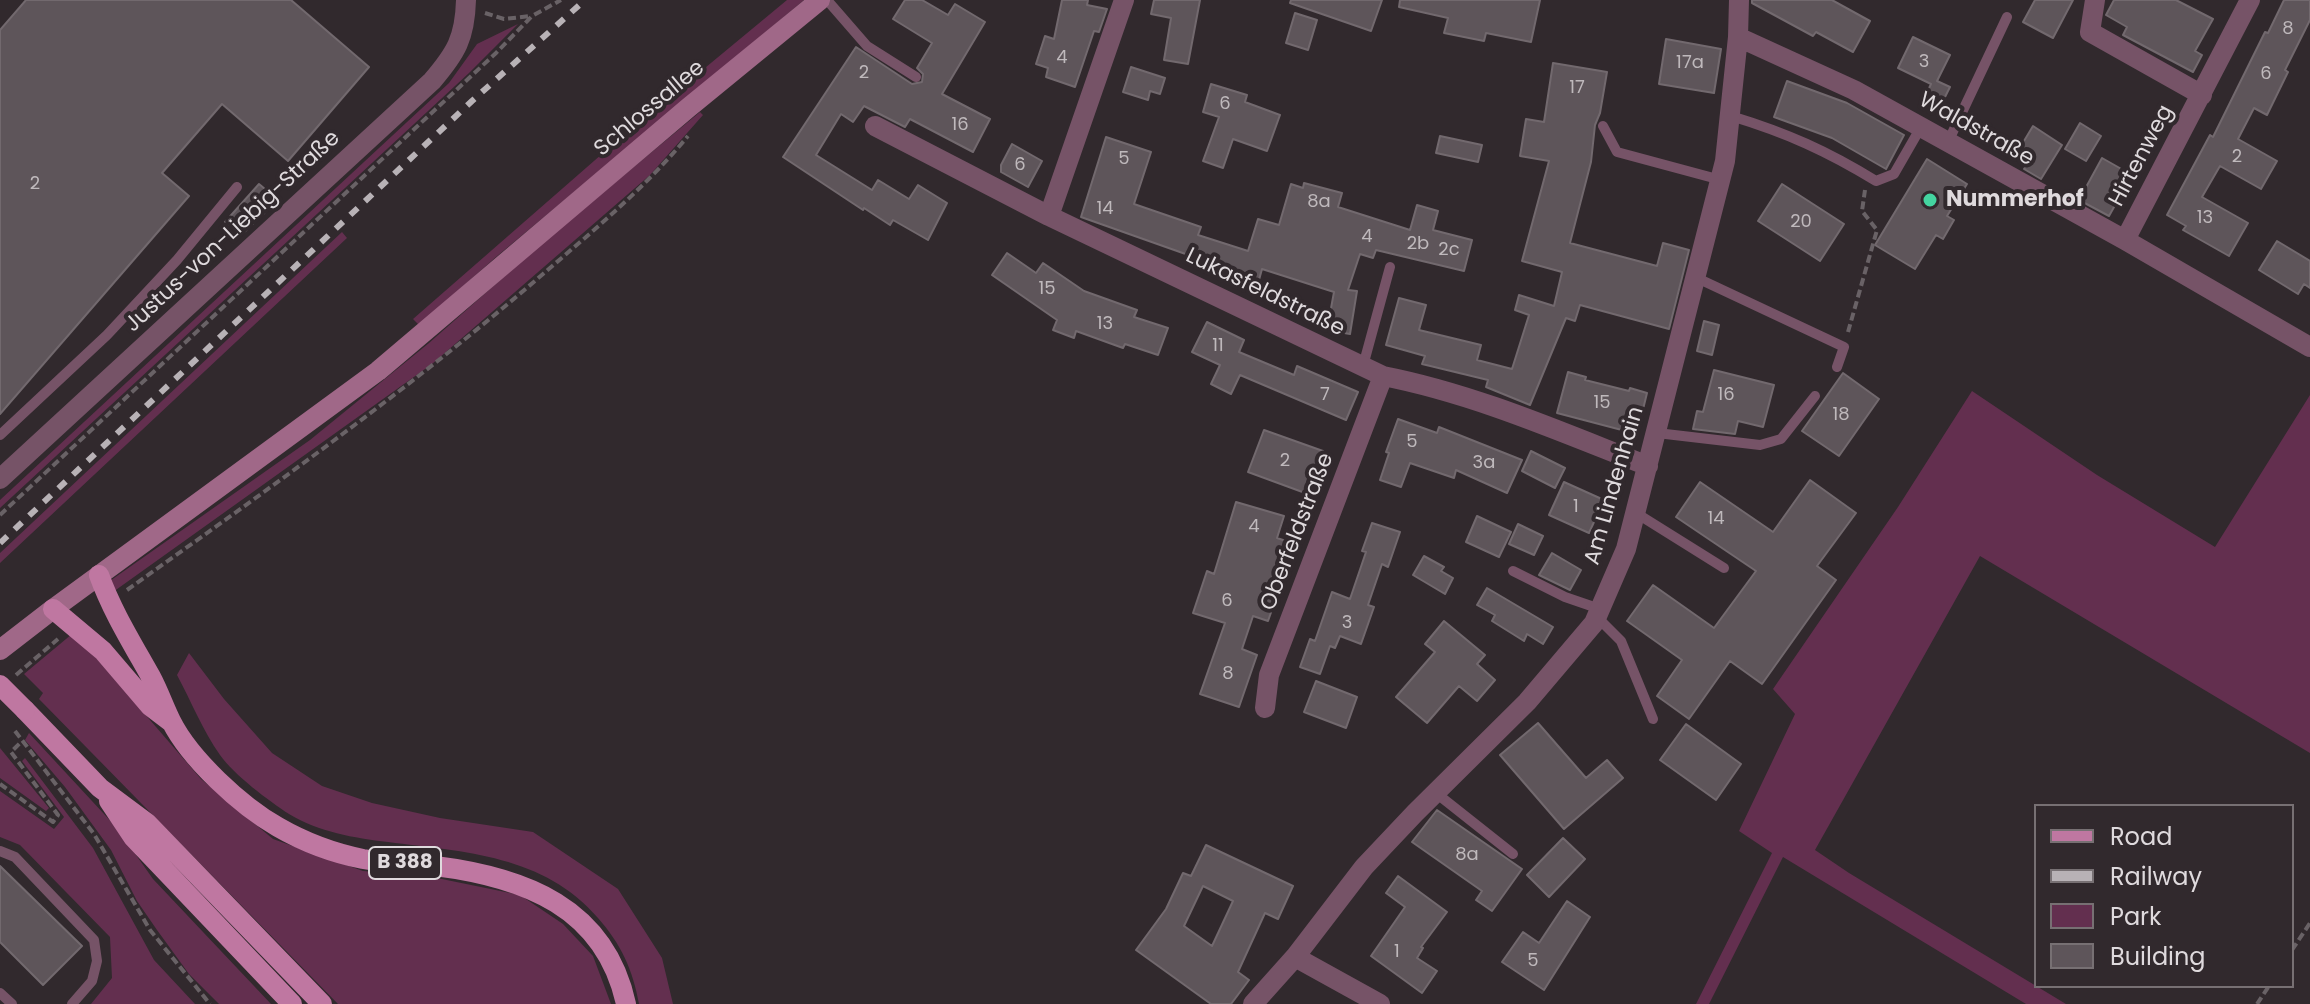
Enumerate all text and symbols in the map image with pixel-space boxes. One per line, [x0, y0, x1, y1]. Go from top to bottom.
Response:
house number: 8 [2282, 18, 2294, 40]
house number: 4 [1056, 47, 1068, 69]
house number: 3 [1919, 51, 1929, 73]
house number: 17a [1676, 52, 1704, 74]
street label: Schlossallee [590, 55, 710, 163]
house number: 2 [859, 62, 869, 84]
house number: 6 [2260, 63, 2272, 85]
house number: 17 [1569, 77, 1585, 99]
street label: Waldstraße [1914, 87, 2038, 173]
house number: 6 [1219, 93, 1231, 115]
street label: Hirtenweg [2104, 101, 2180, 211]
house number: 16 [951, 114, 969, 136]
street label: Justus-von-Liebig-Straße [120, 126, 346, 338]
house number: 2 [2232, 146, 2242, 168]
house number: 5 [1118, 148, 1130, 170]
house number: 6 [1014, 154, 1026, 176]
house number: 2 [30, 173, 40, 195]
place label: Nummerhof [1946, 187, 2084, 213]
house number: 8a [1307, 191, 1331, 213]
marker: Nummerhof [1921, 191, 1939, 209]
house number: 14 [1096, 198, 1114, 220]
house number: 13 [2197, 207, 2213, 229]
house number: 20 [1790, 211, 1812, 233]
house number: 4 [1361, 226, 1373, 248]
house number: 2b [1407, 233, 1429, 255]
house number: 2c [1438, 239, 1460, 261]
street label: Lukasfeldstraße [1181, 243, 1349, 343]
house number: 15 [1038, 278, 1056, 300]
house number: 13 [1097, 313, 1113, 335]
house number: 11 [1212, 335, 1224, 357]
house number: 7 [1320, 384, 1330, 406]
house number: 16 [1717, 384, 1735, 406]
house number: 15 [1593, 392, 1611, 414]
street label: Am Lindenhain [1580, 404, 1650, 568]
house number: 18 [1832, 404, 1850, 426]
house number: 5 [1406, 431, 1418, 453]
street label: Oberfeldstraße [1256, 450, 1340, 614]
house number: 2 [1280, 450, 1290, 472]
house number: 3a [1473, 452, 1495, 474]
house number: 1 [1573, 496, 1579, 518]
house number: 14 [1707, 508, 1725, 530]
house number: 4 [1248, 516, 1260, 538]
house number: 6 [1221, 590, 1233, 612]
house number: 3 [1342, 612, 1352, 634]
house number: 8 [1222, 663, 1234, 685]
legend [2034, 804, 2294, 988]
text: Road [2110, 820, 2172, 853]
house number: 8a [1455, 844, 1479, 866]
road number: B 388 [369, 847, 441, 879]
text: Railway [2110, 860, 2202, 893]
text: Park [2110, 900, 2161, 933]
text: Building [2110, 940, 2206, 973]
house number: 1 [1394, 941, 1400, 963]
house number: 5 [1527, 950, 1539, 972]

